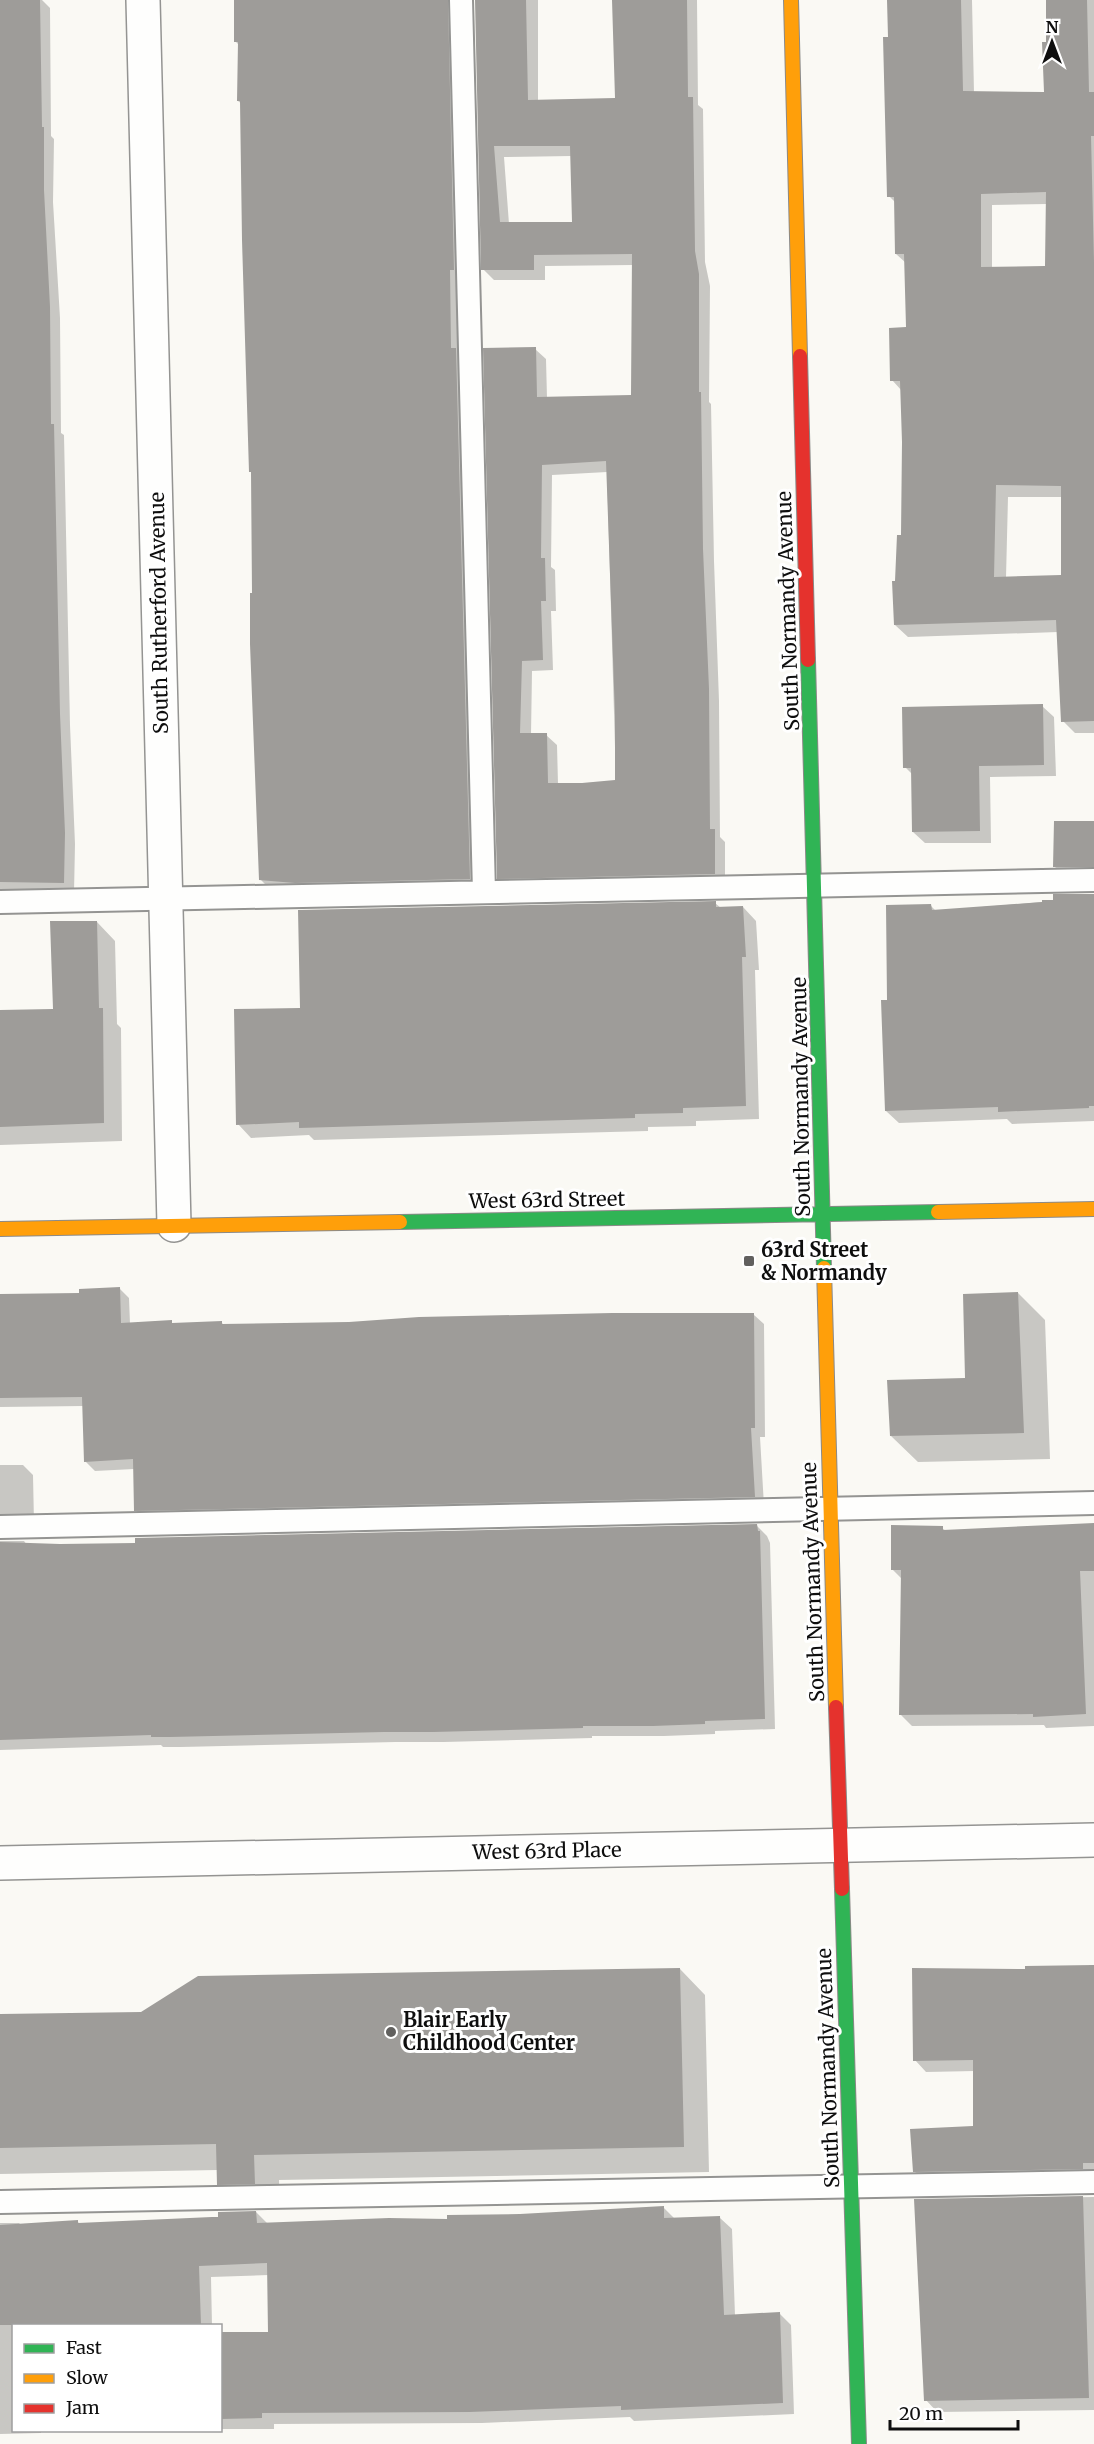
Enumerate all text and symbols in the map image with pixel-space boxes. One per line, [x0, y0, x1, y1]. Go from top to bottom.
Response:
north arrow [1022, 12, 1082, 72]
text: N [1046, 17, 1059, 37]
street label: South Normandy Avenue [771, 491, 804, 731]
street label: South Rutherford Avenue [144, 492, 173, 734]
street label: South Normandy Avenue [786, 977, 815, 1217]
street label: West 63rd Street [468, 1186, 626, 1213]
place label: 63rd Street & Normandy [761, 1237, 887, 1285]
marker: 63rd Street & Normandy [742, 1254, 756, 1268]
street label: South Normandy Avenue [796, 1462, 829, 1702]
street label: West 63rd Place [471, 1837, 622, 1864]
street label: South Normandy Avenue [811, 1948, 844, 2188]
place label: Blair Early Childhood Center [403, 2007, 575, 2055]
marker: Blair Early Childhood Center [384, 2025, 398, 2039]
legend [12, 2324, 222, 2432]
text: Fast [66, 2336, 102, 2359]
text: Slow [66, 2366, 109, 2389]
scale bar [890, 2393, 1018, 2431]
text: Jam [65, 2396, 100, 2419]
text: 20 m [899, 2402, 943, 2425]

